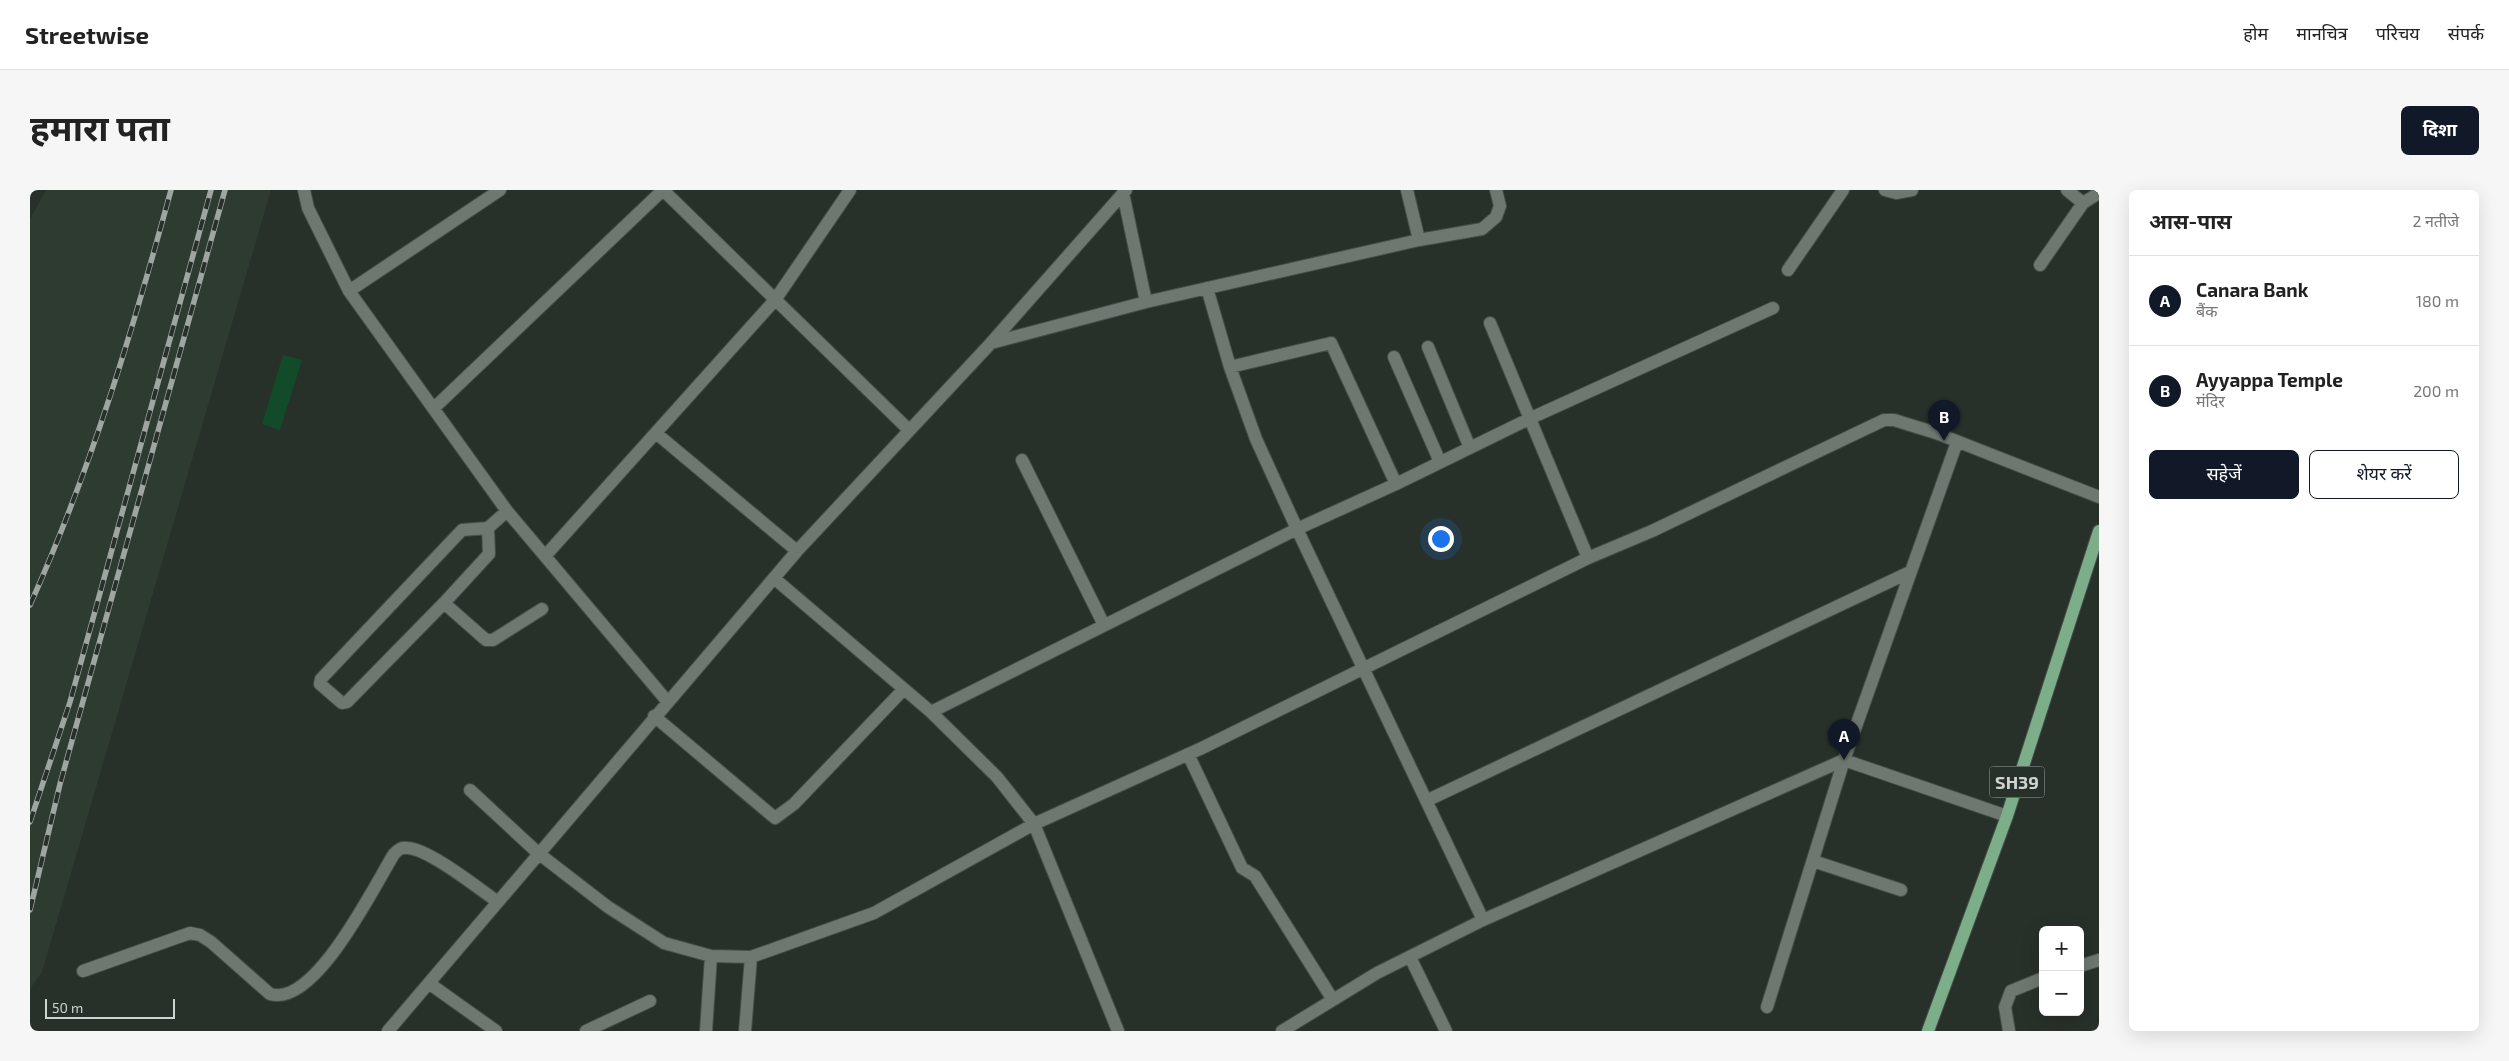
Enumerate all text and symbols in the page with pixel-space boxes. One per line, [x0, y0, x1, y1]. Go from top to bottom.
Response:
text: Streetwise [25, 20, 149, 49]
text: होम [2243, 22, 2268, 44]
text: मानचित्र [2296, 22, 2348, 44]
text: परिचय [2376, 22, 2420, 44]
text: संपर्क [2448, 22, 2484, 44]
text: हमारा पता [30, 106, 170, 148]
button: दिशा [2401, 106, 2479, 155]
text: आस-पास [2149, 208, 2232, 233]
text: 2 नतीजे [2412, 211, 2459, 230]
text: Canara Bank [2196, 278, 2308, 301]
text: A [2160, 291, 2170, 310]
text: 180 m [2416, 291, 2459, 310]
text: बैंक [2196, 301, 2217, 320]
text: Ayyappa Temple [2196, 368, 2343, 391]
text: B [2160, 381, 2170, 400]
text: 200 m [2413, 381, 2459, 400]
text: मंदिर [2196, 391, 2225, 410]
pin: B [1928, 400, 1960, 441]
button: सहेजें [2149, 450, 2299, 499]
button: शेयर करें [2309, 450, 2459, 499]
your location [1428, 526, 1454, 552]
pin: A [1828, 719, 1860, 760]
road number: SH39 [1990, 766, 2044, 798]
map controls [2039, 926, 2084, 1016]
button: + [2039, 926, 2084, 971]
button: − [2039, 971, 2084, 1016]
scale bar [45, 996, 175, 1019]
text: 50 m [52, 999, 83, 1016]

